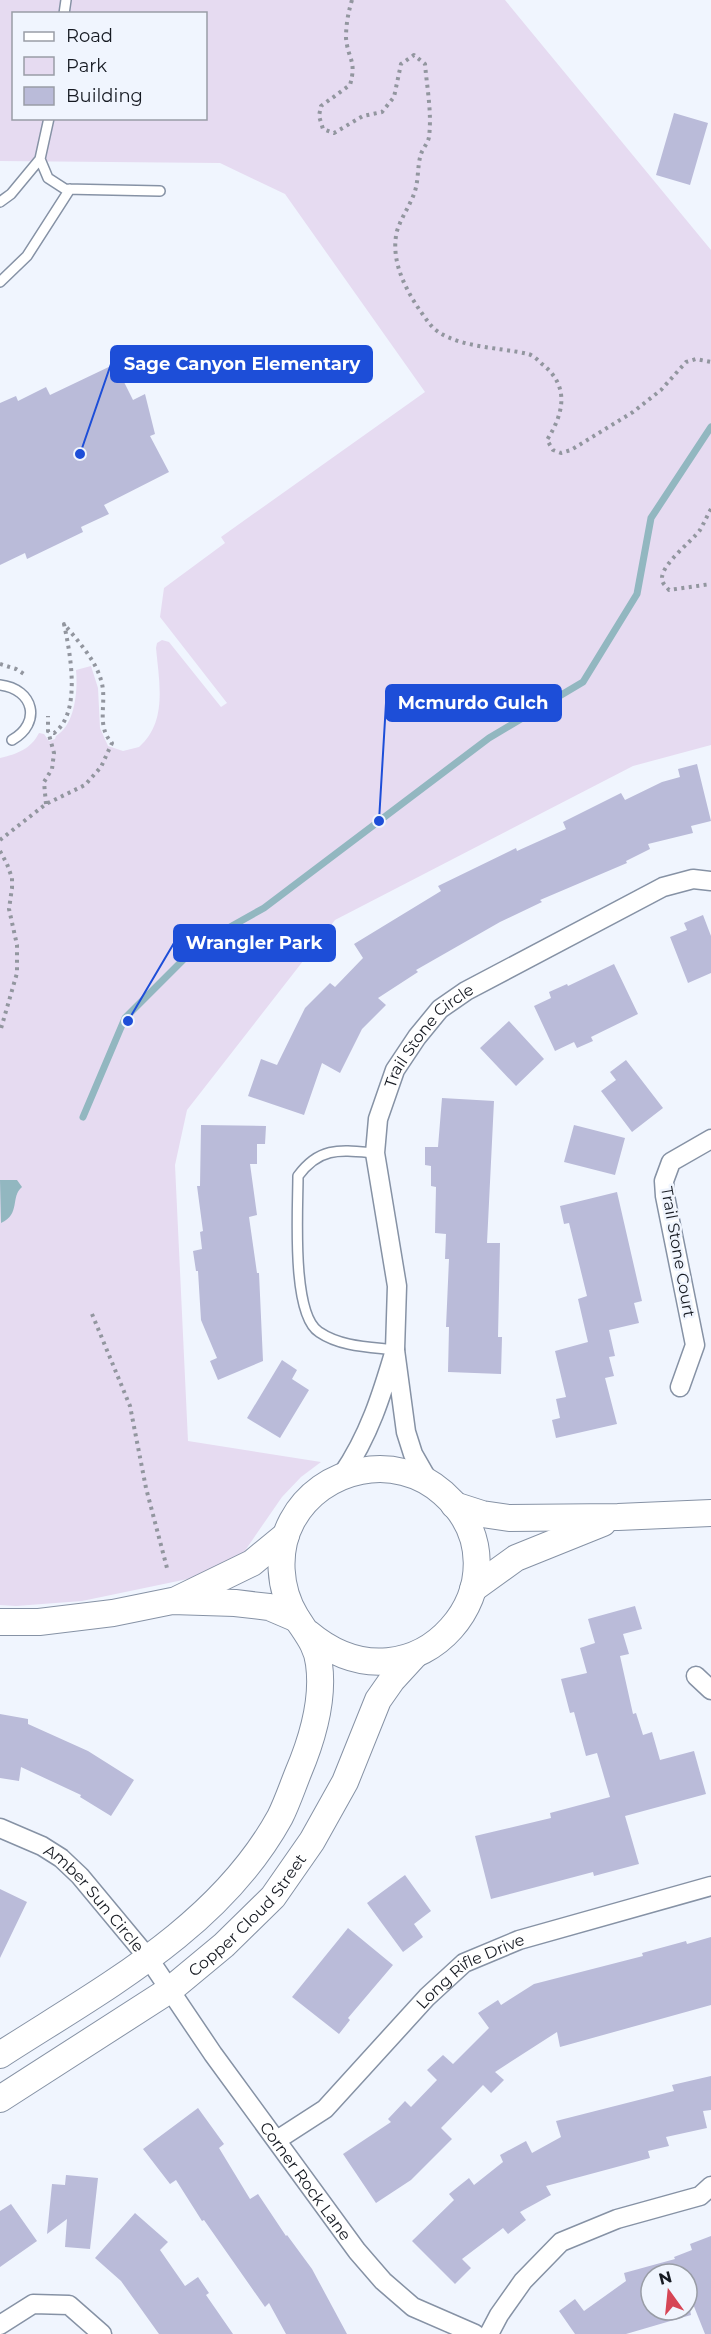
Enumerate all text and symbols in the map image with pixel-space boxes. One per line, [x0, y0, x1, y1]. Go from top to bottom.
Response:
legend [12, 12, 207, 120]
text: Road [66, 25, 113, 47]
text: Park [66, 55, 107, 77]
text: Building [66, 85, 143, 107]
callout: Sage Canyon Elementary [111, 346, 372, 382]
text: Sage Canyon Elementary [124, 353, 361, 375]
callout: Mcmurdo Gulch [386, 685, 561, 721]
text: Mcmurdo Gulch [398, 692, 548, 714]
callout: Wrangler Park [174, 925, 335, 961]
text: Wrangler Park [186, 932, 323, 954]
street label: Trail Stone Circle [380, 979, 477, 1090]
street label: Trail Stone Court [657, 1185, 699, 1319]
street label: Amber Sun Circle [41, 1840, 148, 1956]
street label: Copper Cloud Street [184, 1850, 310, 1980]
street label: Long Rifle Drive [412, 1930, 526, 2012]
street label: Corner Rock Lane [256, 2118, 355, 2244]
north arrow [639, 2262, 699, 2322]
text: N [657, 2267, 674, 2289]

